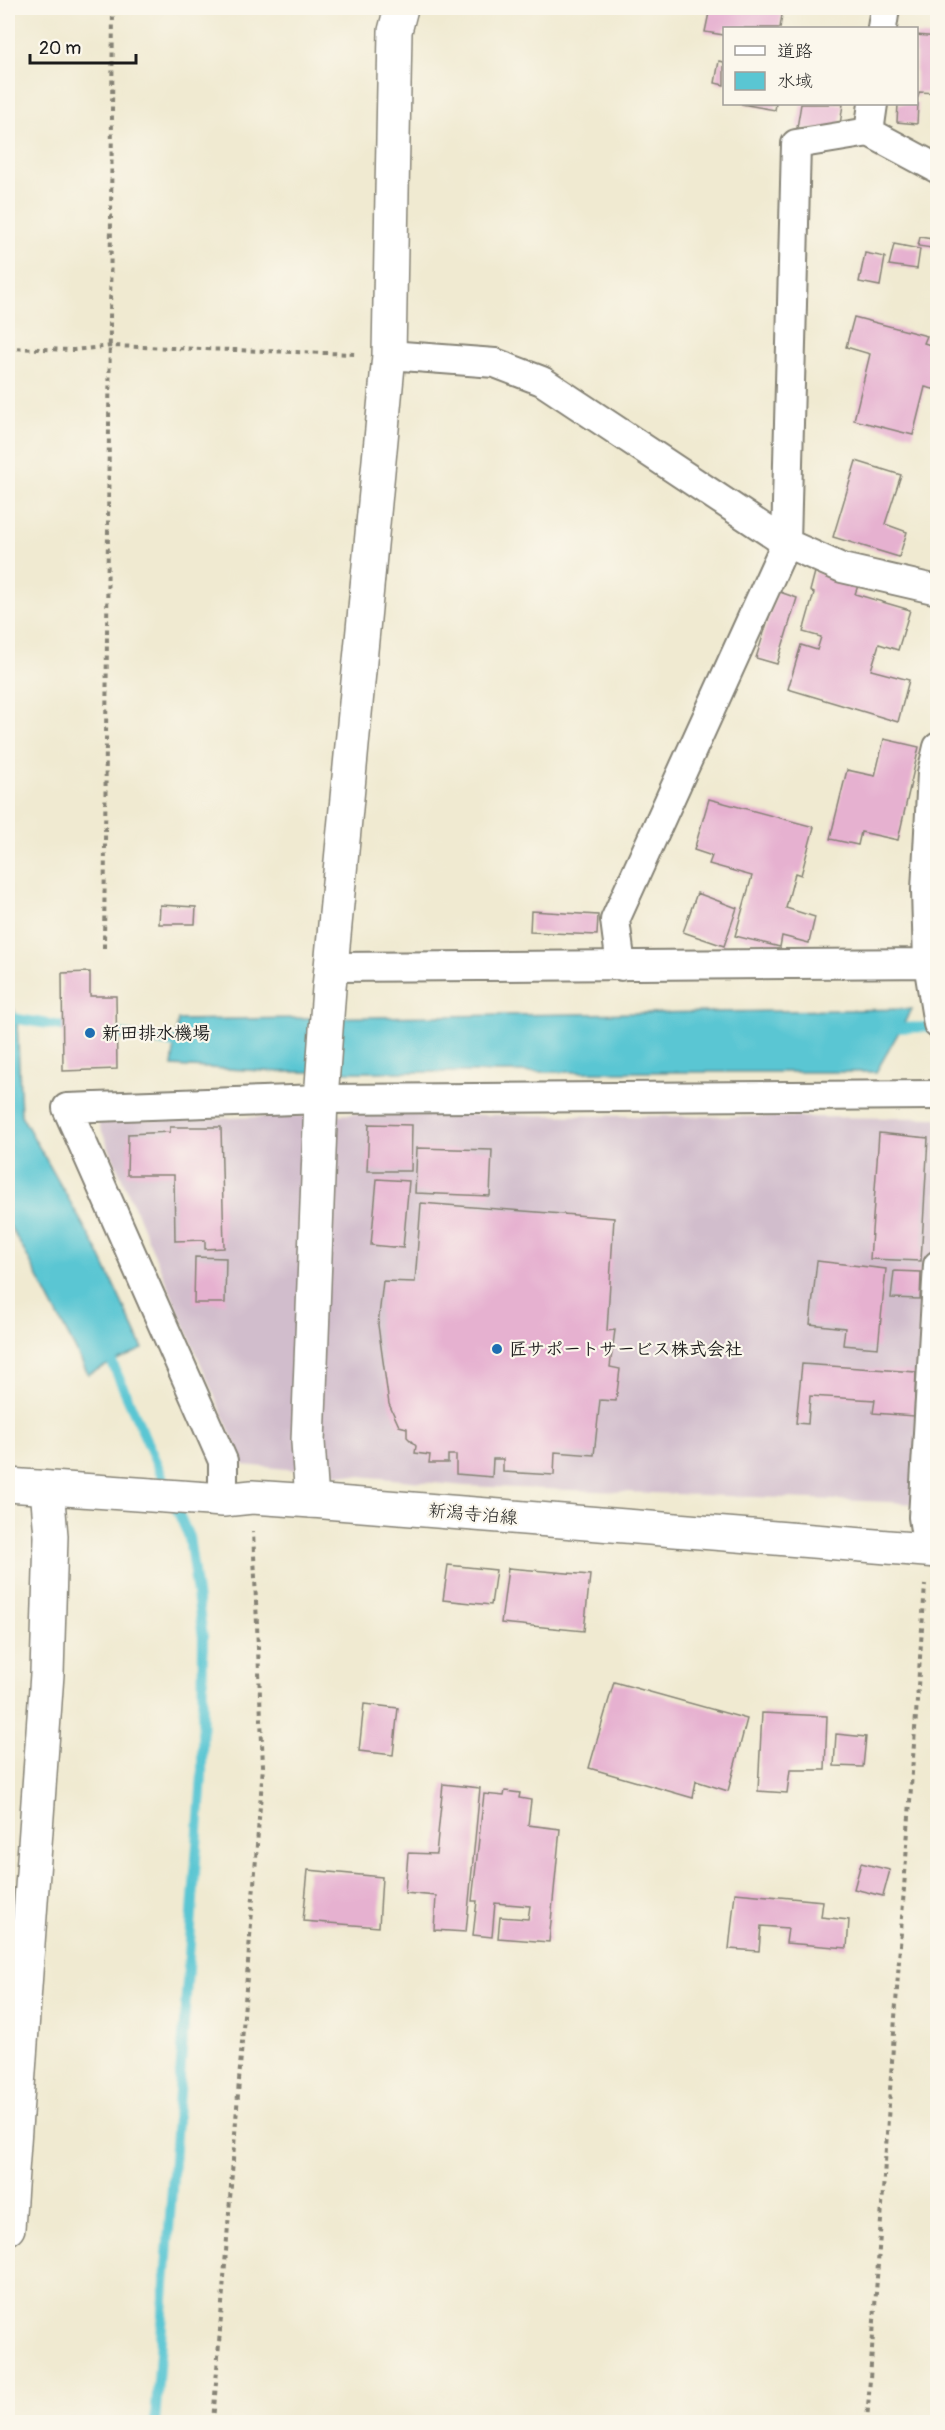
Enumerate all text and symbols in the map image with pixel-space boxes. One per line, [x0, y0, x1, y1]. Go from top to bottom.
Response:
scale bar [30, 27, 136, 65]
legend [723, 27, 918, 105]
text: 20 m [39, 37, 81, 60]
text: 道路 [777, 40, 813, 63]
text: 水域 [777, 70, 813, 93]
place label: 新田排水機場 [102, 1022, 210, 1045]
marker: 新田排水機場 [83, 1026, 97, 1040]
place label: 匠サポートサービス株式会社 [509, 1338, 743, 1361]
marker: 匠サポートサービス株式会社 [490, 1342, 504, 1356]
street label: 新潟寺泊線 [427, 1499, 519, 1530]

